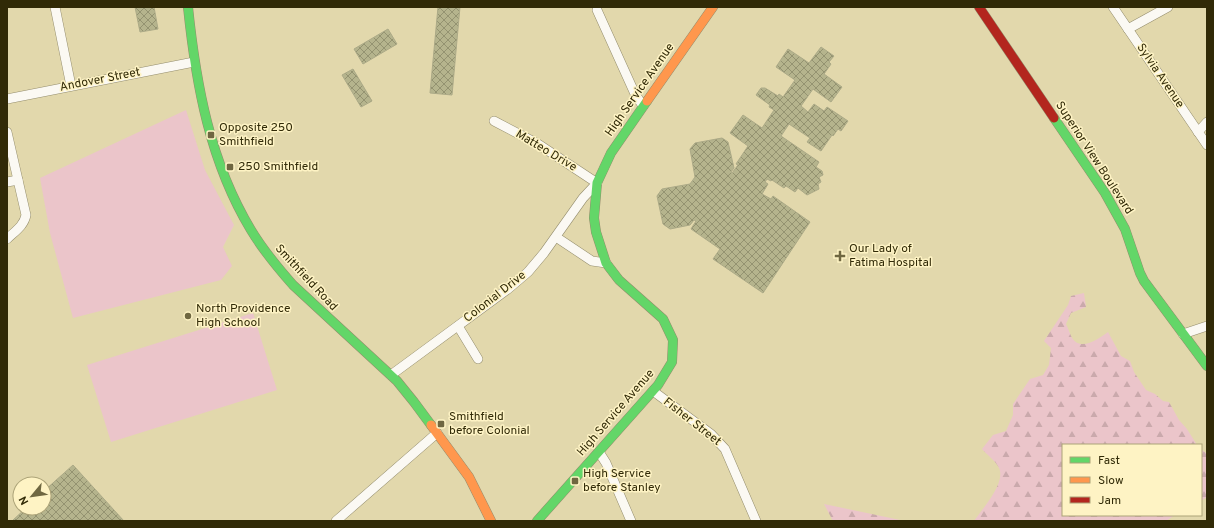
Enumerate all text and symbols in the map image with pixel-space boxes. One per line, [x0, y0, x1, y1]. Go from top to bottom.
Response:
street label: High Service Avenue [602, 40, 678, 140]
street label: Sylvia Avenue [1133, 41, 1187, 111]
street label: Andover Street [58, 64, 142, 96]
street label: Superior View Boulevard [1051, 98, 1137, 218]
place label: Opposite 250 Smithfield [219, 120, 293, 150]
street label: Matteo Drive [512, 126, 580, 176]
marker: Opposite 250 Smithfield [206, 130, 216, 140]
place label: 250 Smithfield [238, 159, 318, 175]
marker: 250 Smithfield [225, 162, 235, 172]
street label: Smithfield Road [271, 241, 341, 315]
place label: Our Lady of Fatima Hospital [849, 241, 932, 271]
marker: Our Lady of Fatima Hospital [834, 250, 846, 262]
street label: Colonial Drive [461, 268, 529, 326]
place label: North Providence High School [196, 301, 290, 331]
marker: North Providence High School [183, 311, 193, 321]
street label: High Service Avenue [574, 366, 658, 460]
street label: Fisher Street [660, 394, 724, 450]
place label: Smithfield before Colonial [449, 409, 530, 439]
marker: Smithfield before Colonial [436, 419, 446, 429]
legend [1062, 444, 1202, 516]
text: Fast [1098, 453, 1120, 469]
place label: High Service before Stanley [583, 466, 661, 496]
text: Slow [1098, 473, 1124, 489]
north arrow [12, 476, 52, 516]
marker: High Service before Stanley [570, 476, 580, 486]
text: Jam [1098, 493, 1121, 509]
text: N [16, 494, 32, 507]

